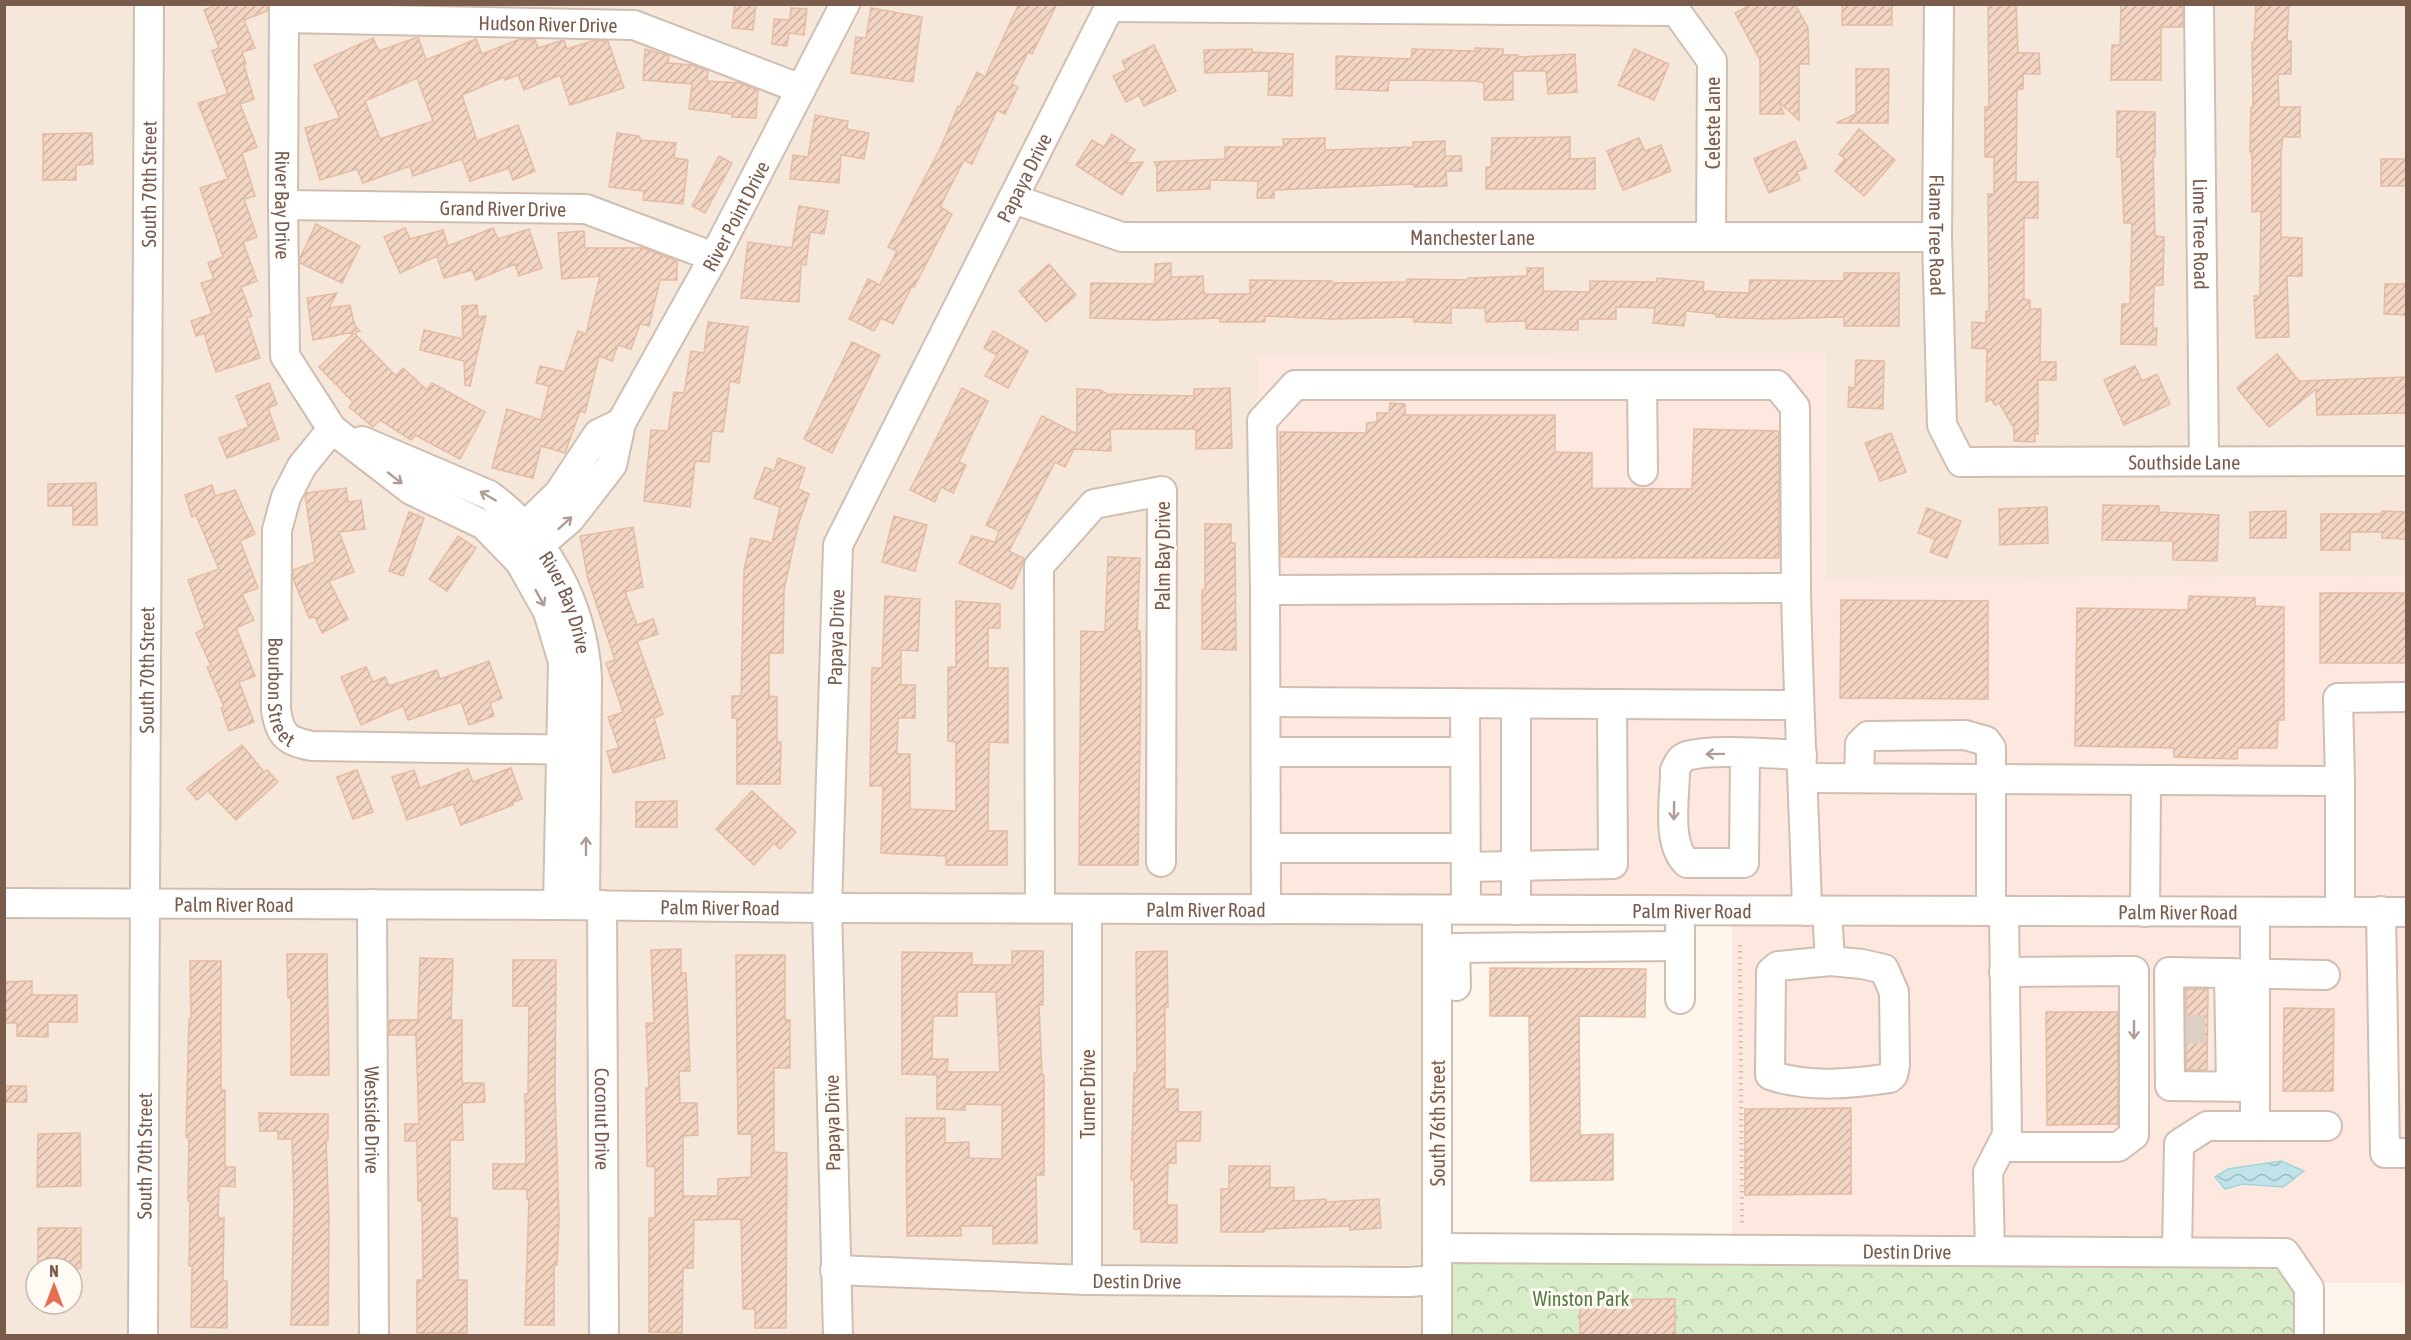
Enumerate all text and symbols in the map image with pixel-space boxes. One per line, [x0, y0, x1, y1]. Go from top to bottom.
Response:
street label: Hudson River Drive [478, 10, 618, 36]
street label: Celeste Lane [1701, 77, 1724, 169]
street label: South 70th Street [136, 120, 160, 247]
street label: Papaya Drive [991, 129, 1055, 226]
street label: River Bay Drive [271, 150, 295, 260]
street label: River Point Drive [697, 157, 773, 275]
street label: Flame Tree Road [1925, 174, 1950, 296]
street label: Lime Tree Road [2189, 178, 2214, 290]
street label: Grand River Drive [440, 196, 566, 220]
street label: Manchester Lane [1410, 226, 1535, 249]
street label: Southside Lane [2128, 450, 2240, 473]
one-way arrow [386, 471, 402, 484]
one-way arrow [480, 489, 497, 501]
street label: Palm Bay Drive [1151, 501, 1174, 611]
one-way arrow [557, 516, 572, 530]
street label: River Bay Drive [535, 546, 596, 655]
one-way arrow [535, 589, 546, 607]
street label: Papaya Drive [822, 589, 848, 686]
street label: South 70th Street [134, 606, 158, 733]
street label: Bourbon Street [264, 637, 299, 751]
one-way arrow [1706, 748, 1726, 760]
one-way arrow [1669, 801, 1680, 821]
one-way arrow [580, 837, 592, 857]
street label: Palm River Road [174, 892, 294, 916]
street label: Palm River Road [660, 895, 780, 919]
street label: Palm River Road [1146, 897, 1266, 921]
street label: Palm River Road [1632, 899, 1752, 922]
street label: Palm River Road [2118, 900, 2238, 923]
one-way arrow [2128, 1019, 2140, 1039]
street label: Turner Drive [1076, 1049, 1099, 1139]
street label: South 76th Street [1426, 1059, 1449, 1186]
street label: Westside Drive [361, 1066, 385, 1174]
street label: Coconut Drive [591, 1068, 615, 1170]
street label: Papaya Drive [820, 1075, 844, 1171]
street label: South 70th Street [132, 1092, 156, 1219]
street label: Destin Drive [1862, 1239, 1952, 1263]
north arrow [24, 1256, 84, 1316]
text: N [49, 1262, 59, 1280]
street label: Destin Drive [1092, 1269, 1181, 1292]
park label: Winston Park [1533, 1287, 1630, 1310]

